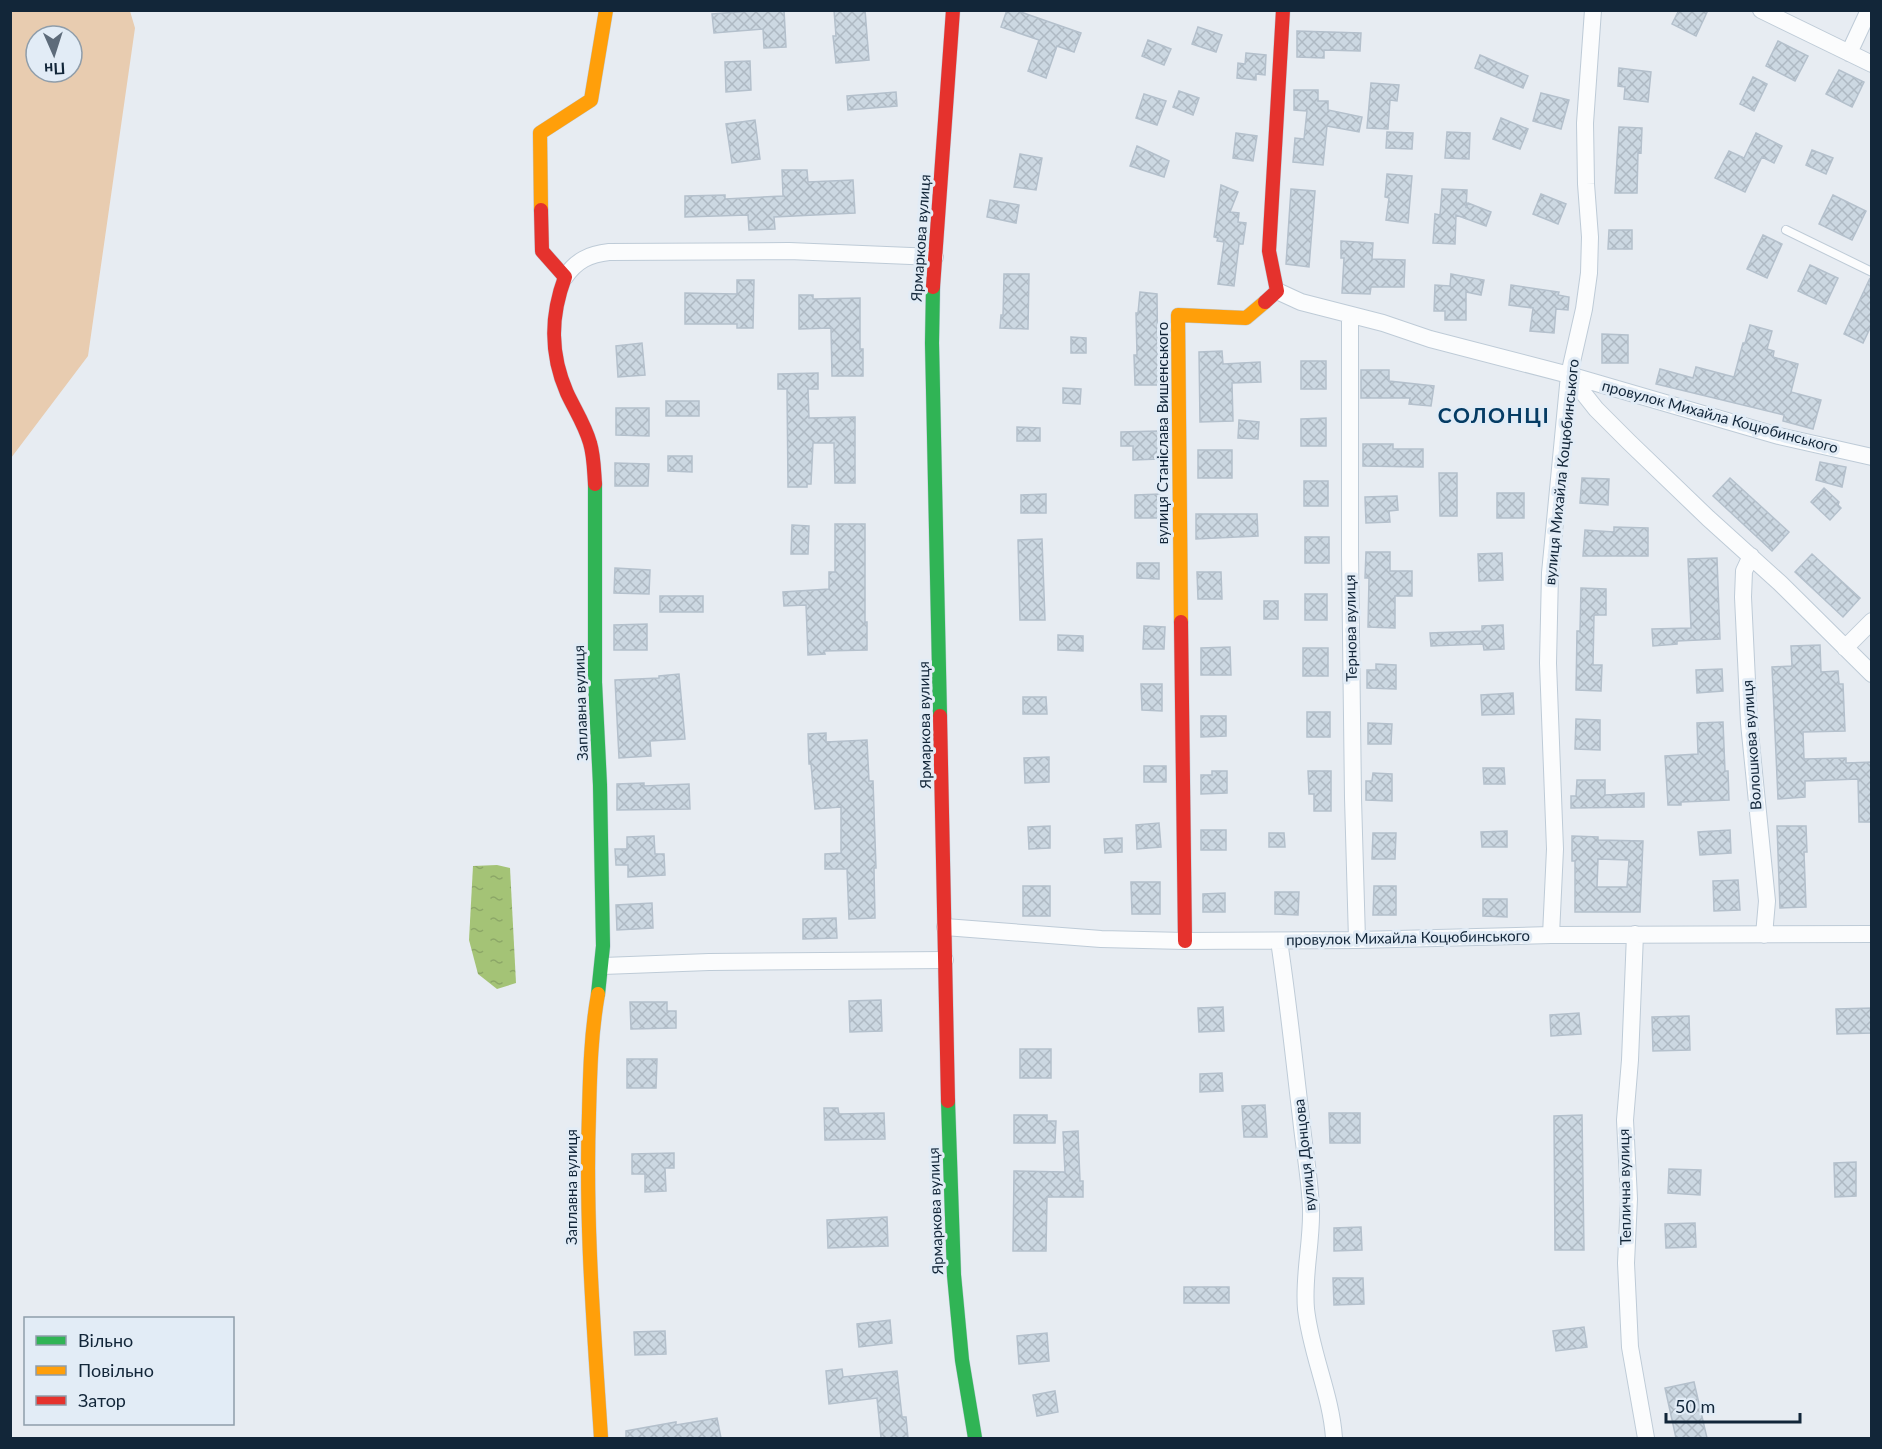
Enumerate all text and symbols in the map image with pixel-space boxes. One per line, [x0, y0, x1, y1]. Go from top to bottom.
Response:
north arrow [24, 24, 84, 84]
text: Пн [44, 59, 66, 80]
street label: Ярмаркова вулиця [907, 174, 933, 303]
street label: вулиця Станіслава Вишенського [1153, 322, 1171, 544]
street label: вулиця Михайла Коцюбинського [1540, 358, 1582, 586]
street label: провулок Михайла Коцюбинського [1600, 376, 1840, 456]
district label: СОЛОНЦІ [1438, 402, 1550, 427]
street label: Тернова вулиця [1340, 574, 1360, 682]
street label: Заплавна вулиця [569, 645, 591, 761]
street label: Ярмаркова вулиця [914, 661, 934, 790]
street label: Волошкова вулиця [1737, 679, 1765, 811]
street label: провулок Михайла Коцюбинського [1286, 926, 1530, 948]
street label: вулиця Донцова [1289, 1098, 1319, 1212]
street label: Заплавна вулиця [562, 1129, 580, 1245]
street label: Теплична вулиця [1614, 1129, 1634, 1245]
street label: Ярмаркова вулиця [924, 1147, 946, 1276]
legend [24, 1317, 234, 1425]
text: Вільно [78, 1329, 133, 1351]
text: Повільно [78, 1359, 154, 1381]
scale bar [1666, 1386, 1800, 1424]
text: Затор [78, 1389, 126, 1411]
text: 50 m [1675, 1395, 1715, 1417]

